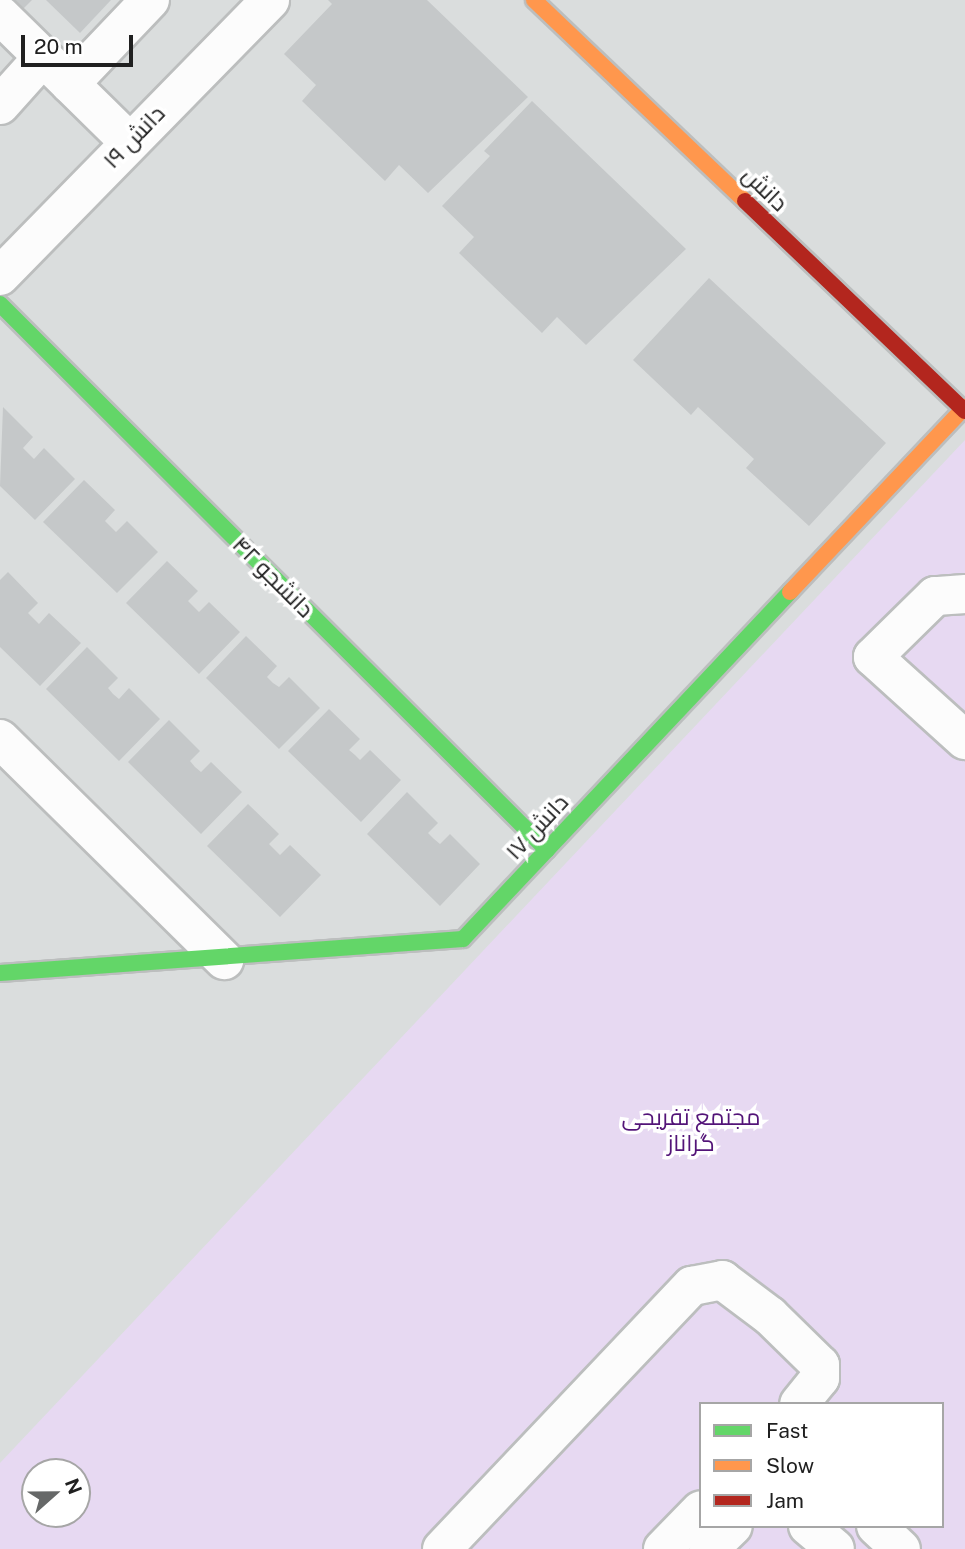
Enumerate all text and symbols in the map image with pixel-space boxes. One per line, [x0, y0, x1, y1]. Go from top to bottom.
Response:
scale bar [24, 21, 136, 65]
text: 20 m [34, 34, 83, 59]
street label: دانش ۱۹ [97, 100, 171, 174]
street label: دانش [737, 161, 793, 217]
street label: دانشجو ۴۲ [227, 531, 319, 623]
street label: دانش ۱۷ [500, 789, 574, 865]
park label: مجتمع تفریحی گراناز [621, 1103, 761, 1157]
legend [699, 1402, 944, 1528]
text: Fast [766, 1418, 808, 1443]
text: Slow [766, 1453, 814, 1478]
north arrow [21, 1458, 91, 1528]
text: N [61, 1475, 87, 1497]
text: Jam [766, 1488, 804, 1513]

